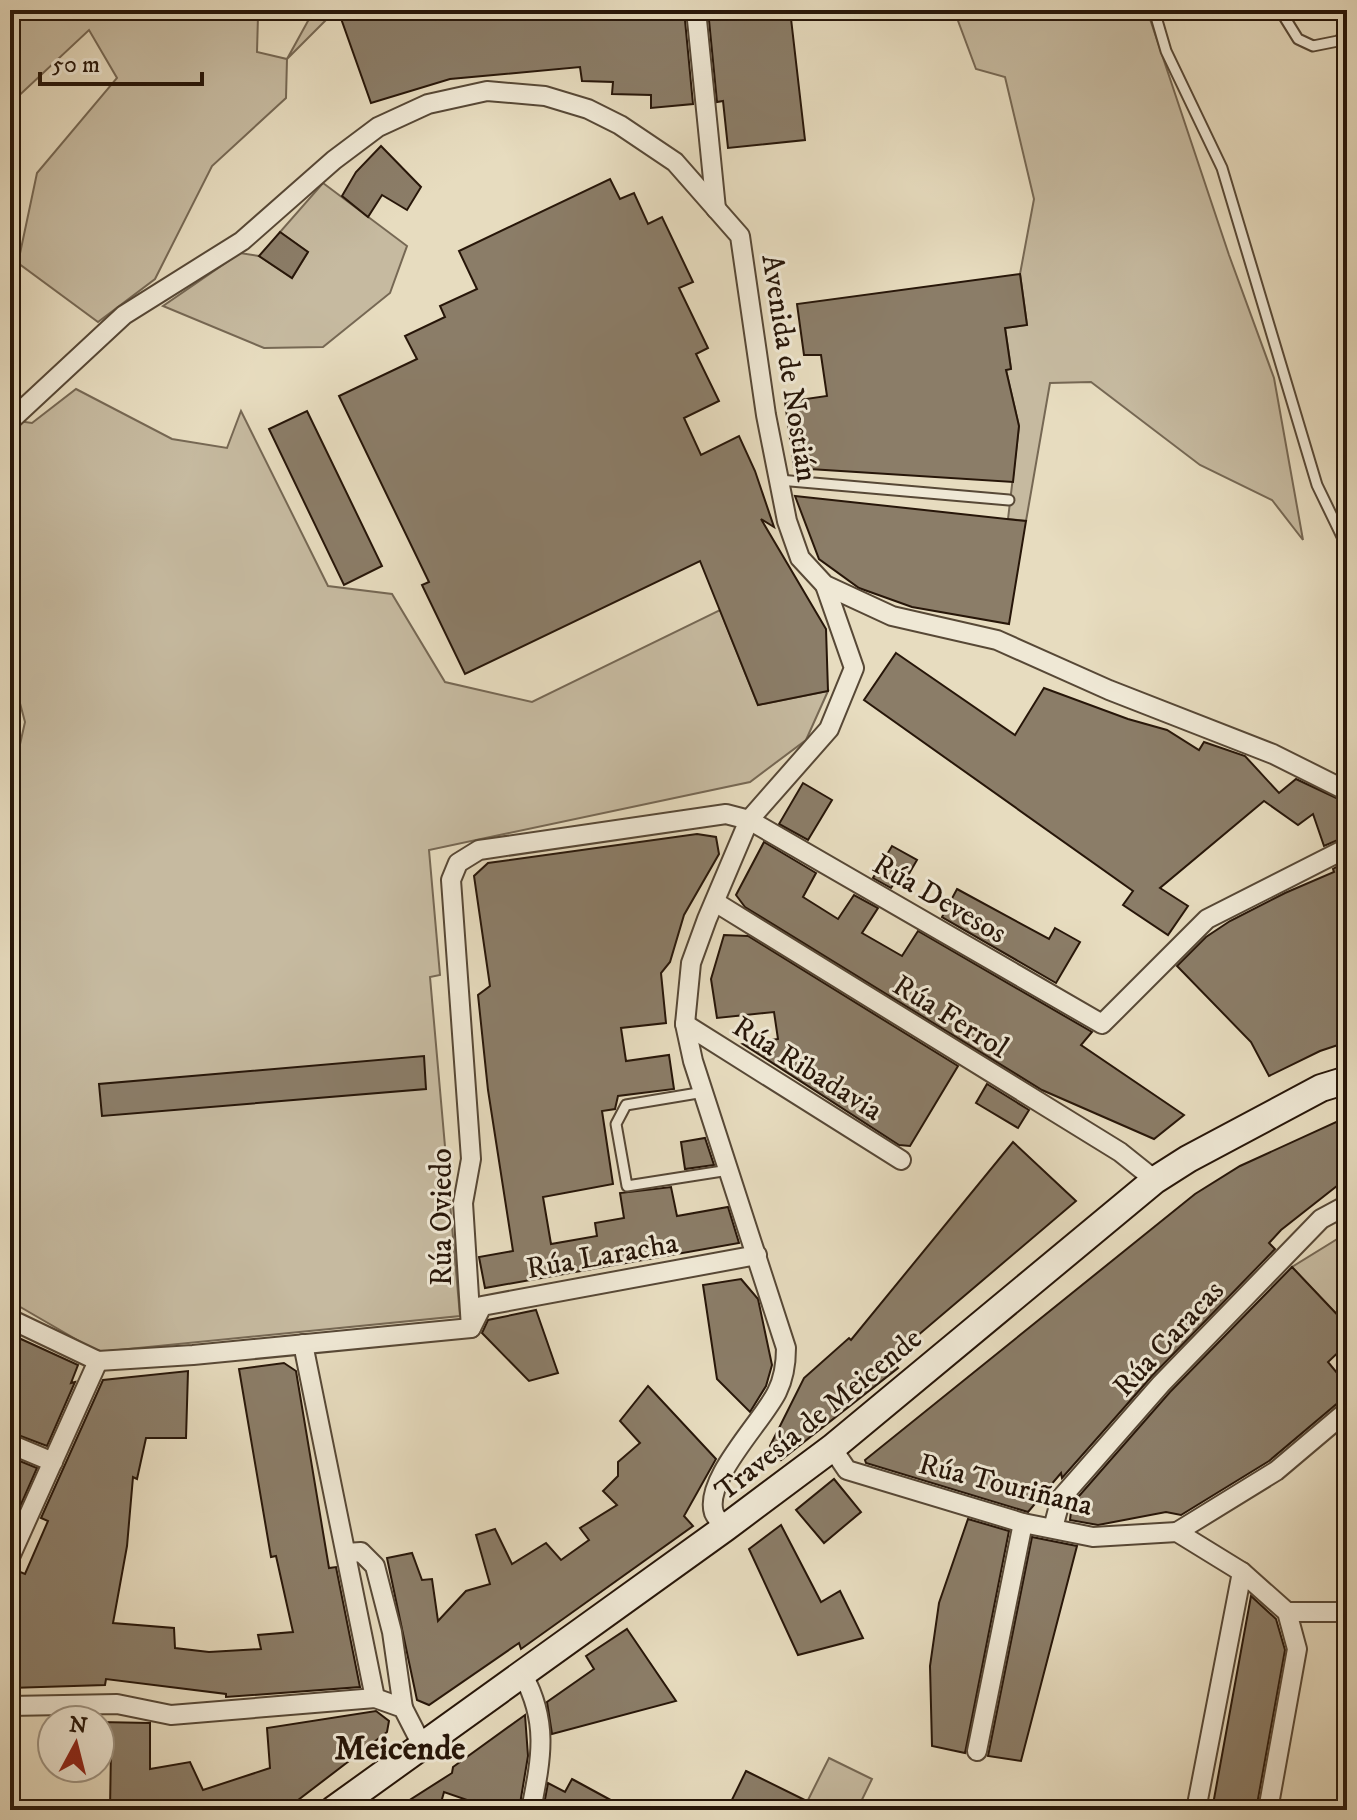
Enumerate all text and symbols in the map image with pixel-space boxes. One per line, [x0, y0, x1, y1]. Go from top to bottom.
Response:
scale bar [40, 36, 202, 86]
text: 50 m [52, 50, 100, 80]
street label: Avenida de Nostián [752, 252, 825, 485]
street label: Rúa Devesos [866, 846, 1013, 952]
street label: Rúa Ferrol [885, 967, 1015, 1067]
street label: Rúa Ribadavia [726, 1009, 889, 1130]
street label: Rúa Oviedo [424, 1148, 461, 1286]
street label: Rúa Laracha [524, 1225, 681, 1288]
street label: Rúa Caracas [1106, 1273, 1232, 1405]
street label: Travesía de Meicende [708, 1320, 930, 1510]
street label: Rúa Touriñana [915, 1446, 1097, 1525]
north arrow [36, 1704, 116, 1784]
text: N [68, 1711, 89, 1740]
district label: Meicende [335, 1728, 465, 1770]

